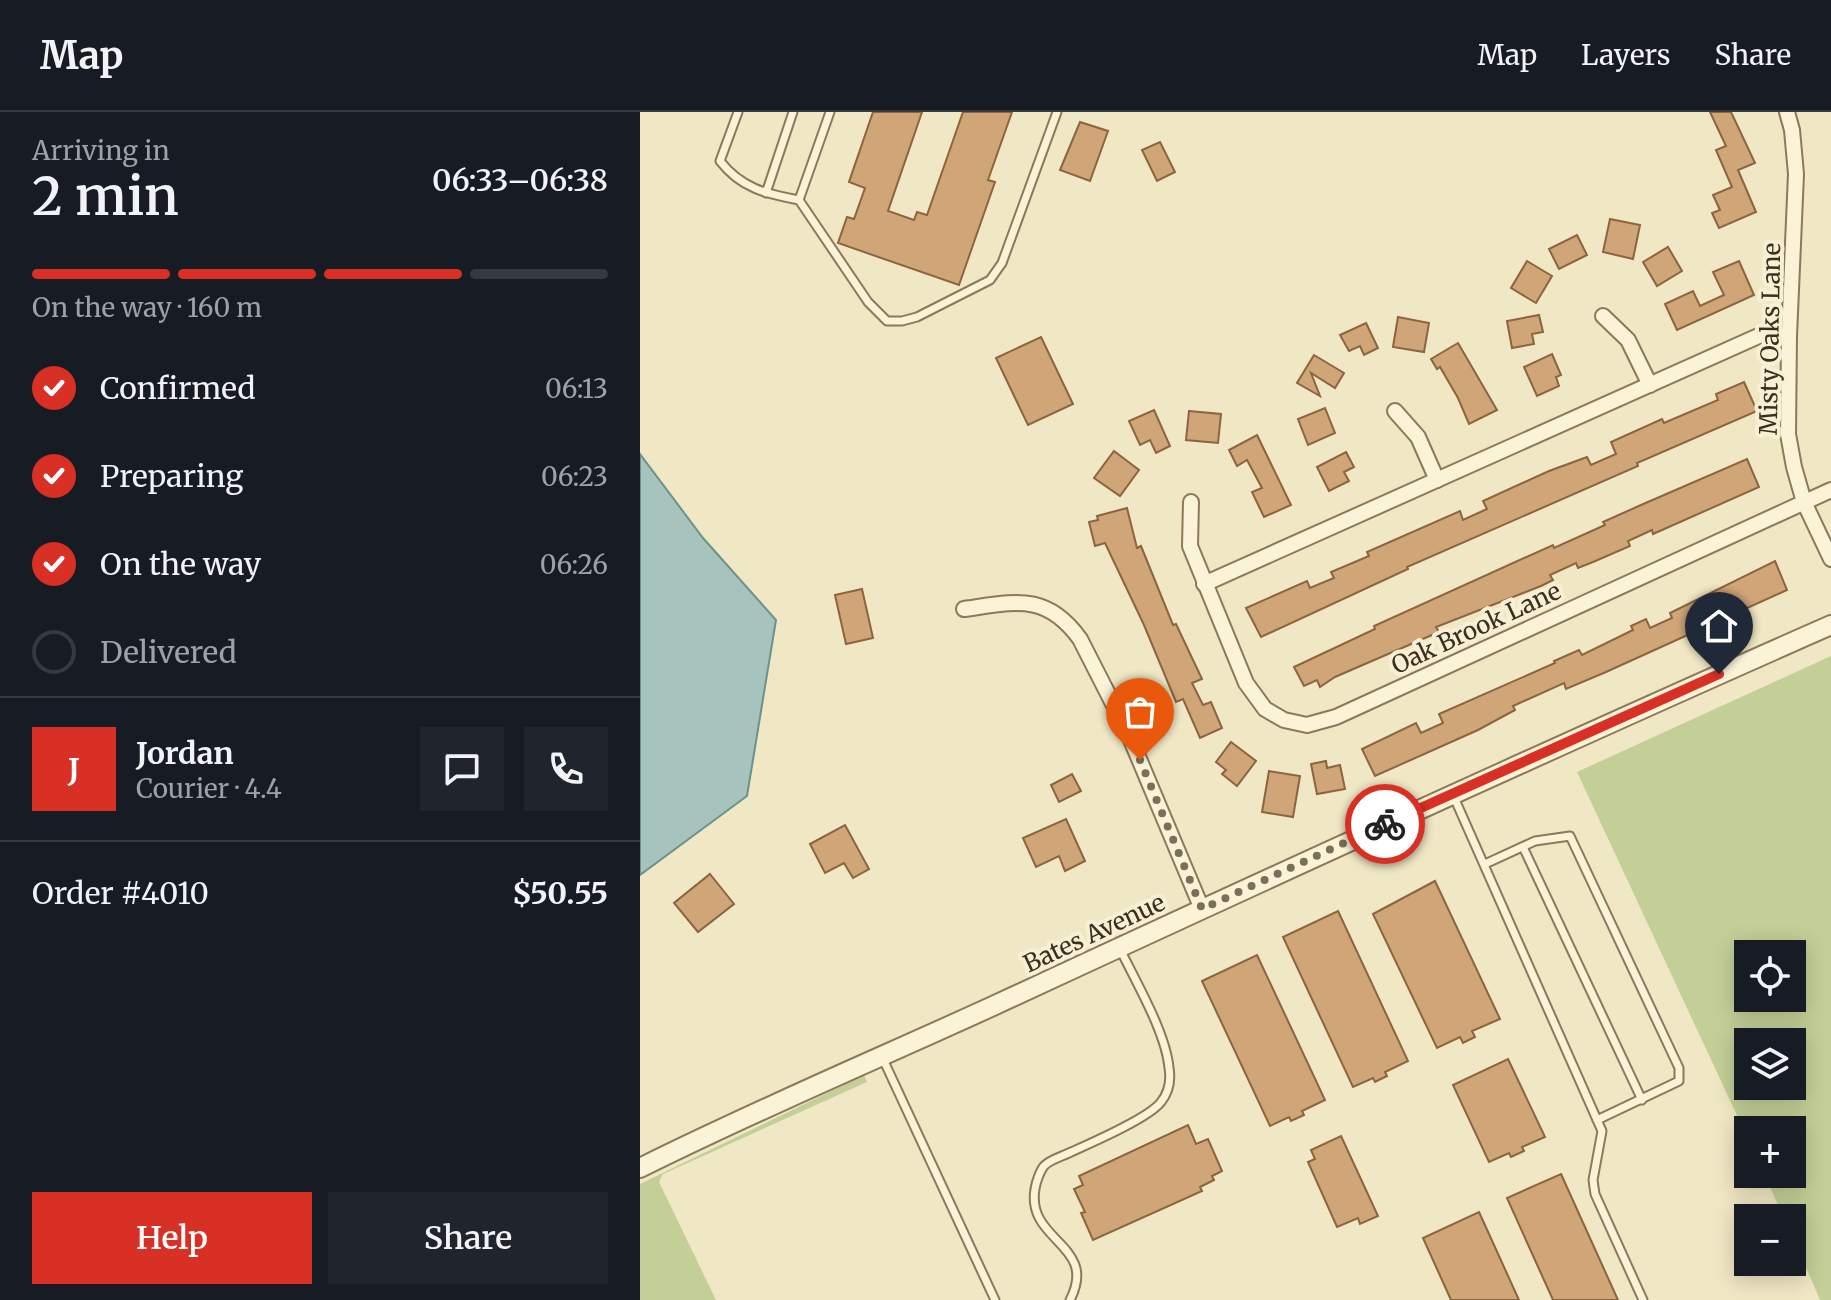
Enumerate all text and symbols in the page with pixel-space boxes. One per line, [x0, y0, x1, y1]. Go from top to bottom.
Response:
text: Map [40, 32, 124, 79]
text: Map [1477, 37, 1537, 73]
text: Layers [1581, 37, 1670, 73]
text: Share [1714, 37, 1791, 73]
text: Arriving in [32, 134, 170, 167]
text: 06:33–06:38 [432, 161, 608, 199]
text: 2 min [32, 164, 179, 229]
street label: Misty Oaks Lane [1753, 243, 1787, 435]
text: On the way · 160 m [32, 291, 262, 324]
icon: check [32, 366, 76, 410]
text: Confirmed [100, 369, 255, 407]
text: 06:13 [545, 372, 608, 405]
icon: check [32, 454, 76, 498]
text: Preparing [100, 457, 243, 495]
text: 06:23 [541, 460, 608, 493]
icon: check [32, 542, 76, 586]
text: On the way [100, 545, 261, 583]
text: 06:26 [540, 548, 608, 581]
street label: Oak Brook Lane [1386, 575, 1566, 681]
pin [1685, 592, 1753, 674]
icon: home [1697, 604, 1741, 648]
text: Delivered [100, 633, 237, 671]
pin [1106, 678, 1174, 760]
icon: bag [1118, 690, 1162, 734]
button: chat [420, 727, 504, 811]
button: phone [524, 727, 608, 811]
text: Jordan [136, 734, 234, 772]
text: J [68, 750, 80, 788]
text: Courier · 4.4 [136, 772, 282, 805]
courier [1345, 784, 1425, 864]
icon: bike [1363, 802, 1407, 846]
text: Order #4010 [32, 874, 209, 912]
text: $50.55 [512, 874, 608, 912]
street label: Bates Avenue [1018, 887, 1170, 979]
map controls [1734, 940, 1806, 1276]
button: locate [1734, 940, 1806, 1012]
button: layers [1734, 1028, 1806, 1100]
button: + [1734, 1116, 1806, 1188]
button: Help [32, 1192, 312, 1284]
button: Share [328, 1192, 608, 1284]
button: − [1734, 1204, 1806, 1276]

